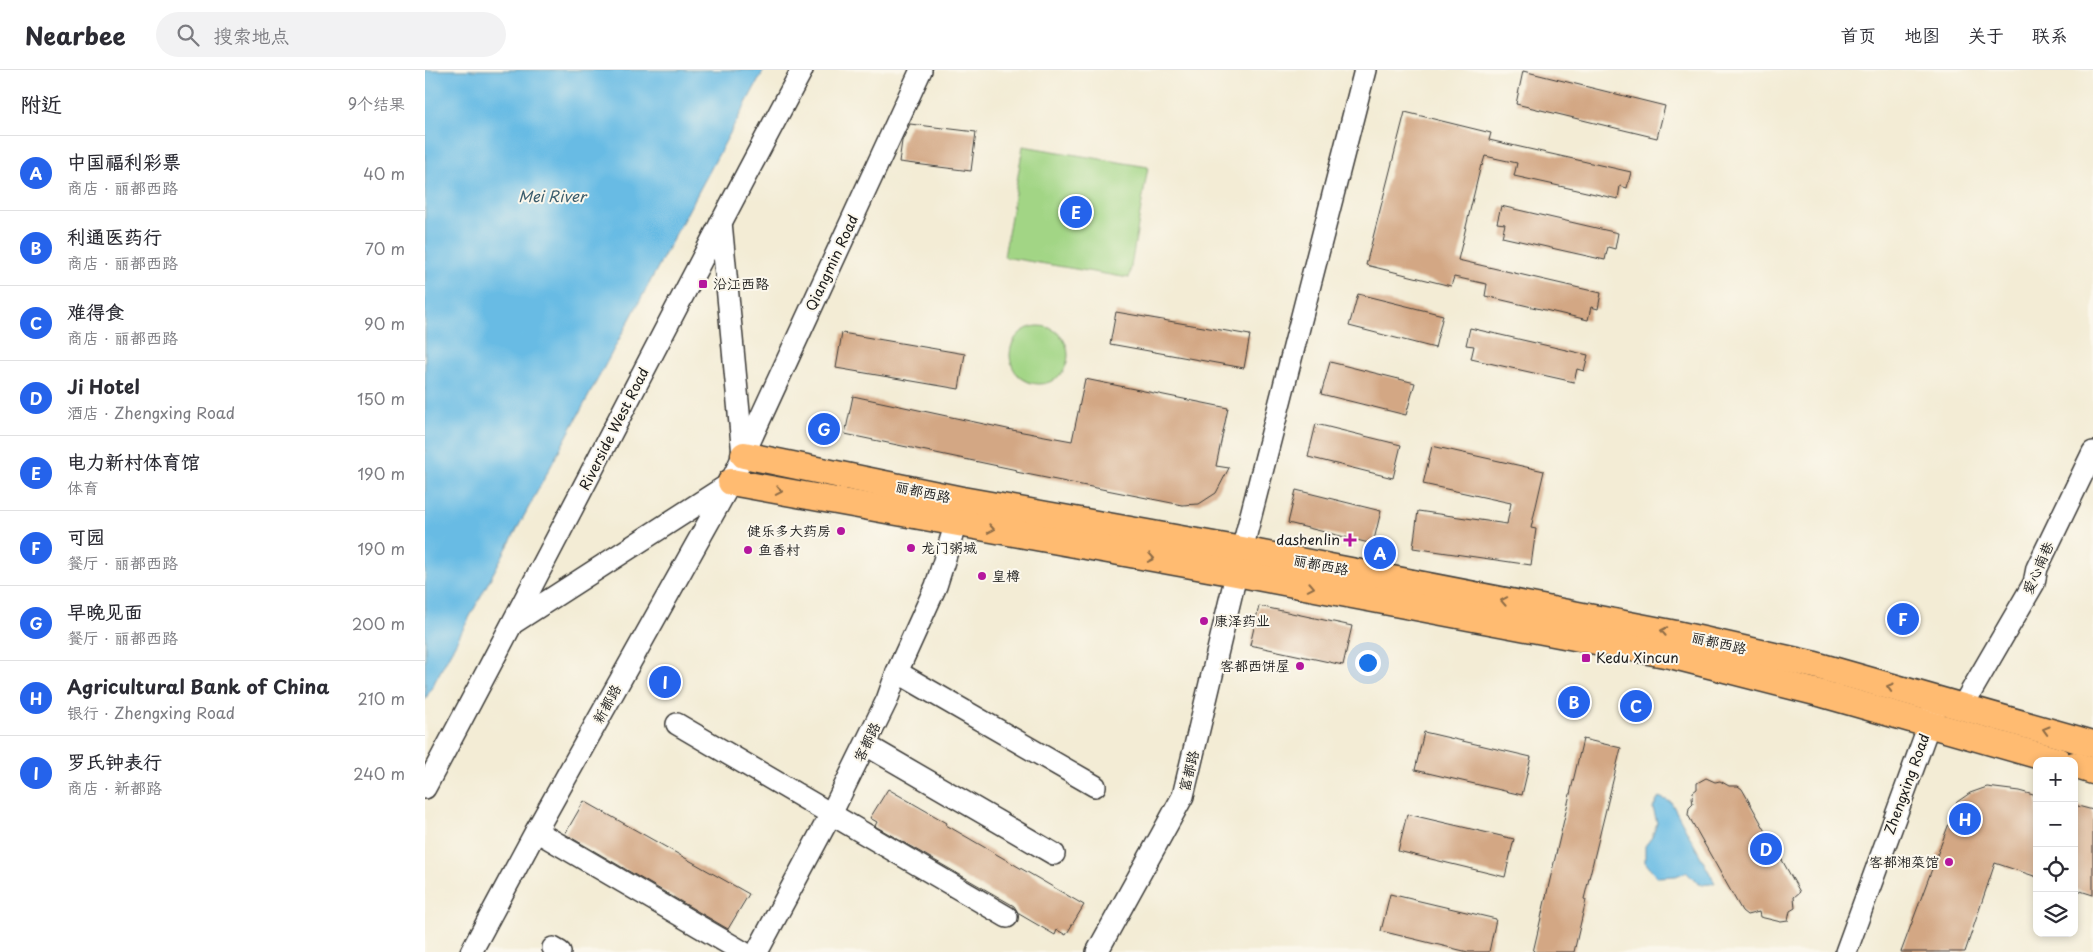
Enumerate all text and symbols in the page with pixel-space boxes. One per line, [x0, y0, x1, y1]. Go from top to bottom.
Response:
search box [156, 12, 506, 57]
text: Nearbee [25, 17, 126, 53]
icon: search [174, 21, 202, 49]
text: 搜索地点 [214, 21, 290, 49]
text: 首页 [1840, 21, 1876, 48]
text: 地图 [1904, 21, 1940, 48]
text: 关于 [1968, 21, 2004, 48]
text: 联系 [2032, 21, 2068, 48]
text: 附近 [20, 87, 62, 119]
text: 9个结果 [348, 91, 405, 115]
text: 中国福利彩票 [67, 147, 181, 175]
text: A [30, 161, 42, 185]
text: 40 m [363, 161, 405, 185]
text: 商店 · 丽都西路 [67, 175, 178, 199]
water label: Mei River [518, 184, 588, 207]
pin: E [1060, 193, 1092, 231]
street label: Qiangmin Road [800, 211, 863, 314]
text: 利通医药行 [67, 222, 162, 250]
text: B [31, 236, 41, 260]
text: 70 m [365, 236, 405, 260]
text: 商店 · 丽都西路 [67, 250, 178, 274]
place label: 沿江西路 [713, 273, 769, 294]
marker: 沿江西路 [697, 278, 709, 290]
text: 难得食 [67, 297, 124, 325]
text: C [30, 311, 42, 335]
text: 90 m [364, 311, 405, 335]
text: 商店 · 丽都西路 [67, 325, 178, 349]
street label: Riverside West Road [573, 364, 654, 494]
text: Ji Hotel [67, 372, 140, 400]
text: D [30, 386, 42, 410]
text: 150 m [357, 386, 405, 410]
text: 酒店 · Zhengxing Road [67, 400, 235, 424]
pin: G [808, 410, 840, 448]
text: 电力新村体育馆 [67, 447, 200, 475]
text: E [31, 461, 41, 485]
text: 190 m [357, 461, 405, 485]
text: 体育 [67, 475, 99, 499]
street label: 丽都西路 [894, 475, 953, 508]
one-way arrow [775, 485, 784, 495]
place label: 健乐多大药房 [747, 520, 831, 541]
text: 可园 [67, 522, 105, 550]
one-way arrow [986, 524, 995, 534]
marker: 健乐多大药房 [835, 525, 847, 537]
place label: dashenlin [1276, 529, 1340, 550]
marker: dashenlin [1344, 534, 1356, 546]
pin: A [1364, 534, 1396, 572]
text: F [31, 536, 41, 560]
text: 190 m [357, 536, 405, 560]
place label: 龙门粥城 [921, 537, 977, 558]
street label: 爱心南巷 [2017, 537, 2059, 598]
place label: 鱼香村 [758, 539, 800, 560]
marker: 龙门粥城 [905, 542, 917, 554]
marker: 鱼香村 [742, 544, 754, 556]
street label: 丽都西路 [1292, 549, 1351, 580]
text: 餐厅 · 丽都西路 [67, 550, 178, 574]
one-way arrow [1146, 552, 1155, 562]
place label: 皇樽 [992, 565, 1020, 586]
marker: 皇樽 [976, 570, 988, 582]
one-way arrow [1306, 582, 1315, 592]
one-way arrow [1500, 596, 1509, 606]
text: 早晚见面 [67, 597, 143, 625]
pin: F [1887, 600, 1919, 638]
place label: 康泽药业 [1214, 610, 1270, 631]
text: G [29, 611, 43, 635]
text: 200 m [352, 611, 405, 635]
marker: 康泽药业 [1198, 615, 1210, 627]
text: 餐厅 · 丽都西路 [67, 625, 178, 649]
street label: 丽都西路 [1689, 626, 1749, 659]
one-way arrow [1660, 627, 1668, 637]
place label: Kedu Xincun [1596, 647, 1679, 668]
your location [1355, 650, 1381, 676]
marker: Kedu Xincun [1580, 652, 1592, 664]
place label: 客都西饼屋 [1220, 655, 1290, 676]
marker: 客都西饼屋 [1294, 660, 1306, 672]
pin: I [649, 663, 681, 701]
text: Agricultural Bank of China [67, 672, 329, 700]
street label: 新都路 [587, 680, 626, 727]
one-way arrow [1885, 682, 1894, 693]
pin: B [1558, 683, 1590, 721]
text: H [30, 686, 42, 710]
text: 210 m [357, 686, 405, 710]
pin: C [1620, 687, 1652, 725]
text: 银行 · Zhengxing Road [67, 700, 235, 724]
street label: 客都路 [848, 718, 885, 765]
one-way arrow [2043, 726, 2051, 736]
street label: Zhengxing Road [1879, 730, 1935, 837]
text: 罗氏钟表行 [67, 747, 162, 775]
street label: 富都路 [1173, 748, 1204, 794]
map controls [2033, 757, 2078, 937]
button: + [2033, 757, 2078, 802]
text: I [33, 761, 39, 785]
text: 240 m [353, 761, 405, 785]
text: 商店 · 新都路 [67, 775, 162, 799]
pin: H [1949, 800, 1981, 838]
button: − [2033, 802, 2078, 847]
pin: D [1750, 830, 1782, 868]
button: locate [2033, 847, 2078, 892]
place label: 客都湘菜馆 [1869, 851, 1939, 872]
marker: 客都湘菜馆 [1943, 856, 1955, 868]
button: layers [2033, 892, 2078, 937]

